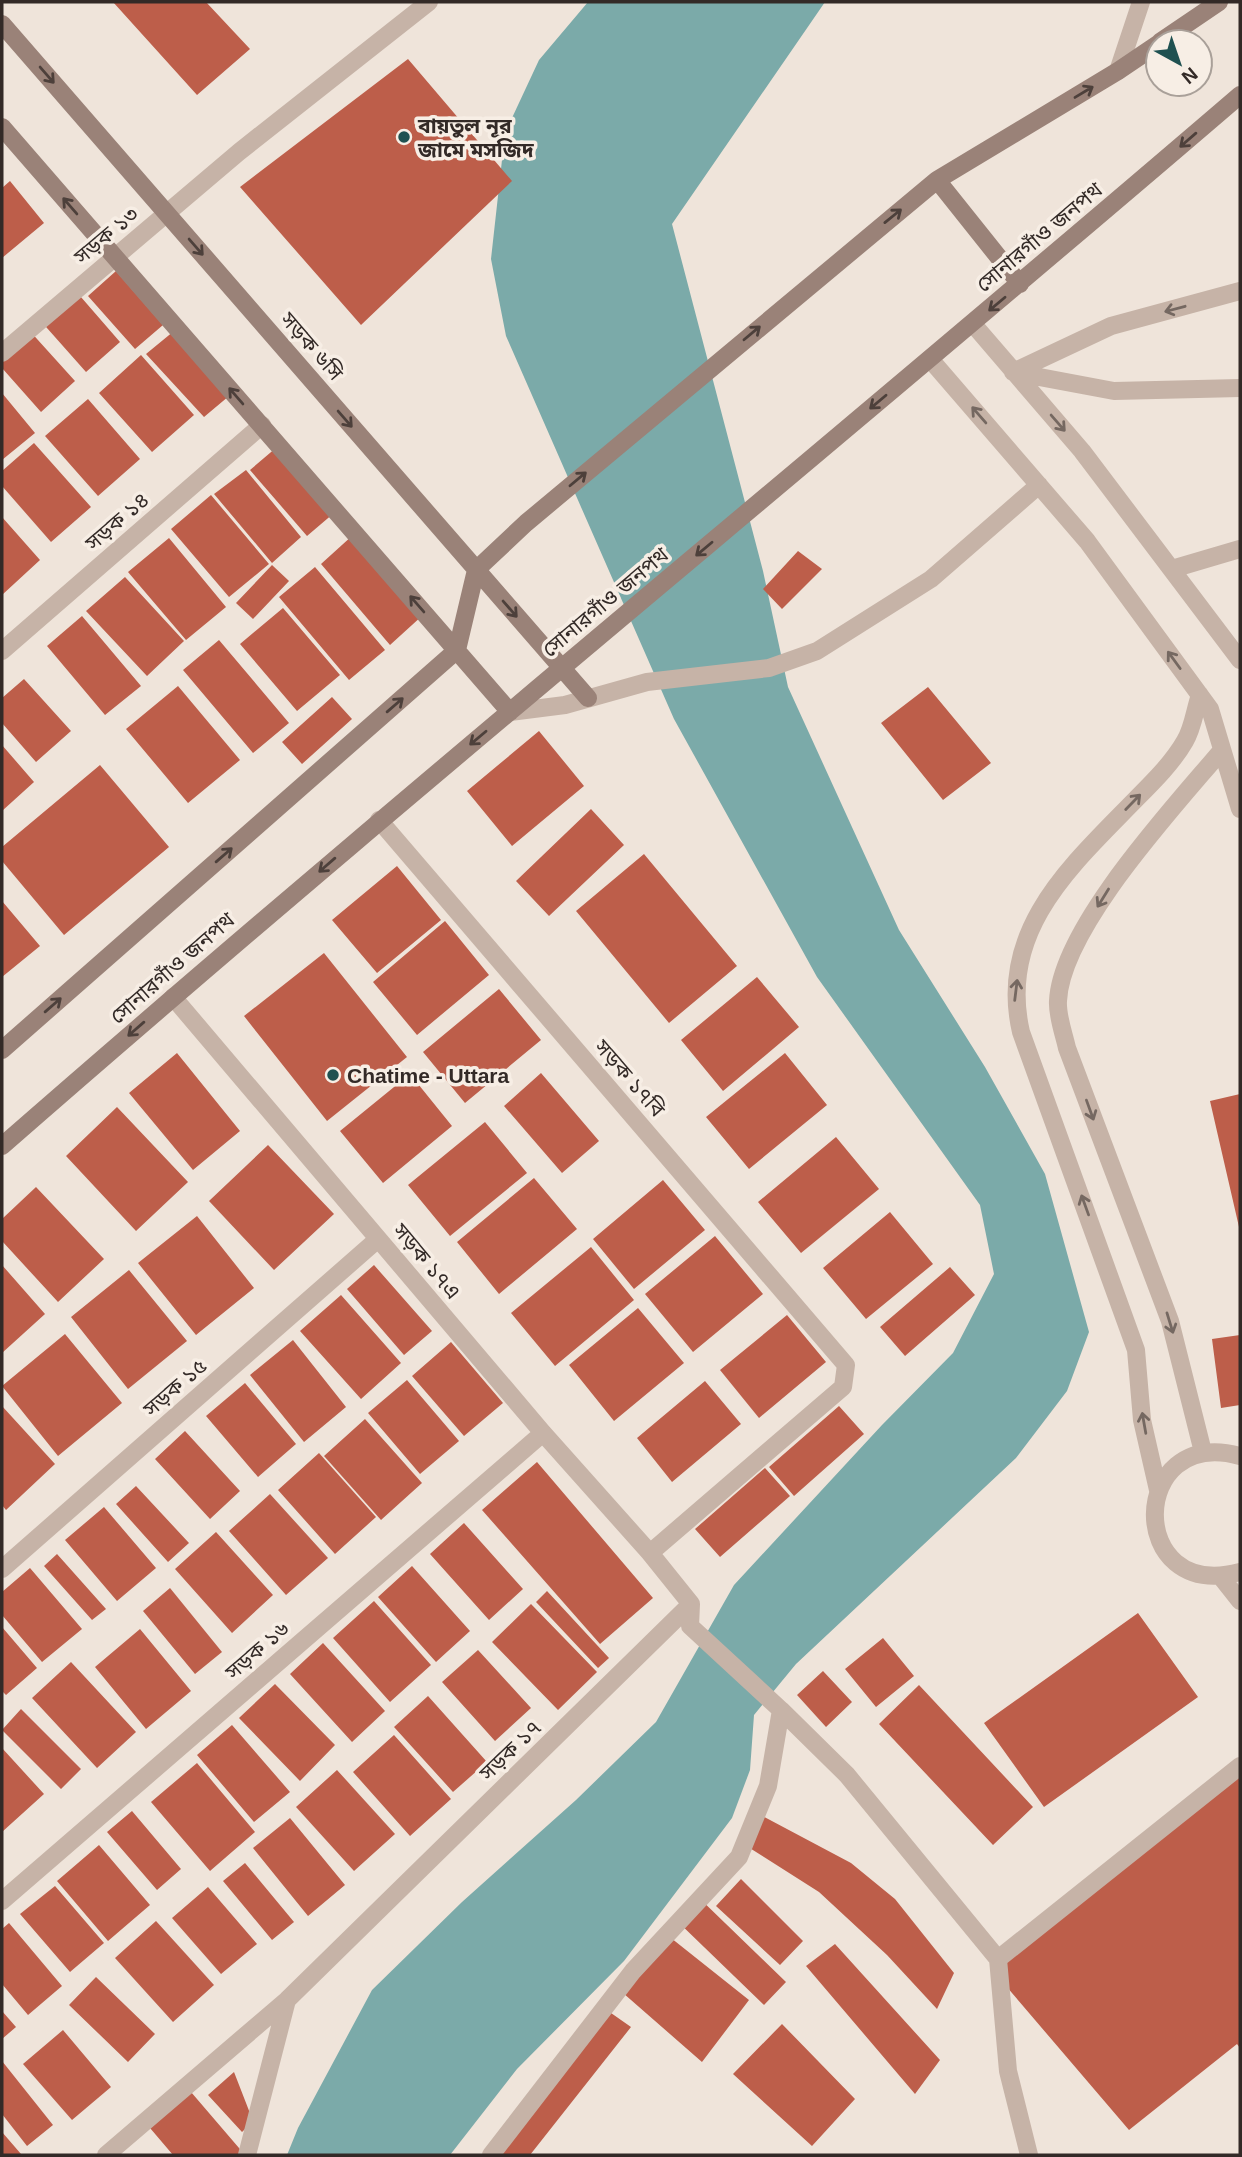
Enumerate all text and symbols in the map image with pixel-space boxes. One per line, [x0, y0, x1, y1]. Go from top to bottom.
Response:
north arrow [1144, 28, 1214, 98]
text: N [1178, 63, 1202, 88]
one-way arrow [39, 66, 55, 84]
one-way arrow [1073, 85, 1093, 99]
place label: বায়তুল নূর জামে মসজিদ [417, 114, 535, 161]
marker: বায়তুল নূর জামে মসজিদ [396, 129, 412, 145]
one-way arrow [1180, 132, 1198, 148]
street label: সোনারগাঁও জনপথ [972, 178, 1107, 296]
one-way arrow [62, 197, 78, 215]
street label: সড়ক ১৩ [69, 202, 142, 269]
one-way arrow [883, 208, 902, 223]
one-way arrow [188, 237, 204, 255]
one-way arrow [988, 295, 1006, 311]
one-way arrow [1164, 304, 1186, 317]
street label: সড়ক ৬সি [276, 307, 348, 385]
one-way arrow [743, 325, 761, 341]
one-way arrow [228, 387, 244, 405]
one-way arrow [869, 394, 887, 410]
one-way arrow [971, 406, 987, 424]
one-way arrow [337, 409, 353, 427]
one-way arrow [1049, 414, 1065, 432]
one-way arrow [569, 472, 587, 488]
street label: সড়ক ১৪ [80, 487, 153, 555]
one-way arrow [695, 541, 713, 557]
street label: সোনারগাঁও জনপথ [538, 543, 673, 661]
one-way arrow [409, 596, 425, 614]
one-way arrow [502, 600, 518, 618]
one-way arrow [1166, 651, 1181, 669]
one-way arrow [385, 697, 403, 713]
one-way arrow [469, 730, 487, 746]
one-way arrow [1124, 794, 1141, 811]
one-way arrow [215, 847, 233, 863]
one-way arrow [318, 857, 336, 873]
one-way arrow [1096, 888, 1110, 908]
street label: সোনারগাঁও জনপথ [105, 908, 239, 1028]
one-way arrow [1009, 979, 1022, 1002]
one-way arrow [44, 997, 62, 1013]
one-way arrow [127, 1021, 145, 1037]
street label: সড়ক ১৭বি [590, 1034, 670, 1121]
place label: Chatime - Uttara [347, 1064, 510, 1087]
marker: Chatime - Uttara [325, 1067, 341, 1083]
one-way arrow [1084, 1099, 1097, 1120]
one-way arrow [1078, 1194, 1090, 1216]
street label: সড়ক ১৭এ [388, 1218, 465, 1303]
one-way arrow [1164, 1312, 1177, 1334]
street label: সড়ক ১৫ [138, 1353, 211, 1421]
one-way arrow [1137, 1412, 1150, 1435]
street label: সড়ক ১৬ [220, 1616, 293, 1684]
street label: সড়ক ১৭ [474, 1715, 545, 1785]

